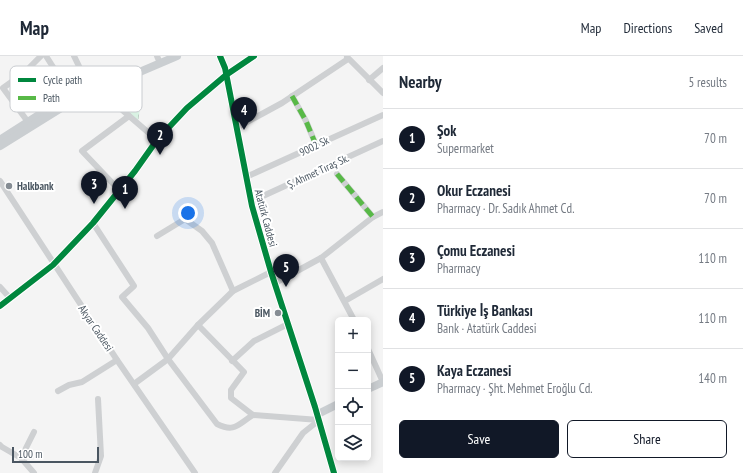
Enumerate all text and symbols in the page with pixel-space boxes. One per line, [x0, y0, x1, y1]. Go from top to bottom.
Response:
text: Map [20, 16, 49, 40]
text: Map [581, 19, 601, 37]
text: Directions [623, 19, 672, 37]
text: Saved [694, 19, 723, 37]
legend [10, 66, 142, 112]
text: Nearby [399, 71, 442, 93]
text: Cycle path [43, 73, 82, 87]
text: 5 results [688, 74, 727, 91]
text: Path [43, 91, 60, 105]
pin: 4 [231, 97, 257, 130]
text: Şok [437, 121, 456, 140]
pin: 2 [147, 122, 173, 155]
text: 1 [409, 130, 415, 147]
text: 70 m [704, 130, 727, 147]
street label: 9002 Sk [297, 133, 332, 159]
text: Supermarket [437, 140, 494, 157]
street label: Ş. Ahmet Tıraş Sk. [285, 151, 351, 191]
pin: 3 [81, 171, 107, 204]
pin: 1 [112, 176, 138, 209]
place label: Halkbank [17, 179, 54, 193]
marker: Halkbank [4, 181, 14, 191]
text: Okur Eczanesi [437, 181, 511, 200]
street label: Atatürk Caddesi [252, 188, 280, 248]
text: 2 [409, 190, 415, 207]
text: 70 m [704, 190, 727, 207]
text: Pharmacy · Dr. Sadık Ahmet Cd. [437, 200, 575, 217]
your location [178, 203, 198, 223]
text: Çomu Eczanesi [437, 241, 515, 260]
text: 3 [409, 250, 415, 267]
text: 110 m [698, 250, 727, 267]
pin: 5 [273, 254, 299, 287]
text: Pharmacy [437, 260, 480, 277]
text: Türkiye İş Bankası [437, 301, 533, 320]
street label: Akyar Caddesi [75, 302, 117, 354]
place label: BİM [255, 306, 270, 320]
marker: BİM [273, 308, 283, 318]
text: 4 [409, 310, 415, 327]
text: 110 m [698, 310, 727, 327]
map controls [335, 317, 371, 461]
button: + [335, 317, 371, 353]
text: Bank · Atatürk Caddesi [437, 320, 537, 337]
button: − [335, 353, 371, 389]
text: Kaya Eczanesi [437, 361, 511, 380]
text: 5 [409, 370, 415, 387]
text: 140 m [698, 370, 727, 387]
text: Pharmacy · Şht. Mehmet Eroğlu Cd. [437, 380, 593, 397]
button: locate [335, 389, 371, 425]
button: Save [399, 420, 559, 458]
button: Share [567, 420, 727, 458]
button: layers [335, 425, 371, 461]
scale bar [12, 445, 99, 464]
text: 100 m [18, 447, 42, 461]

